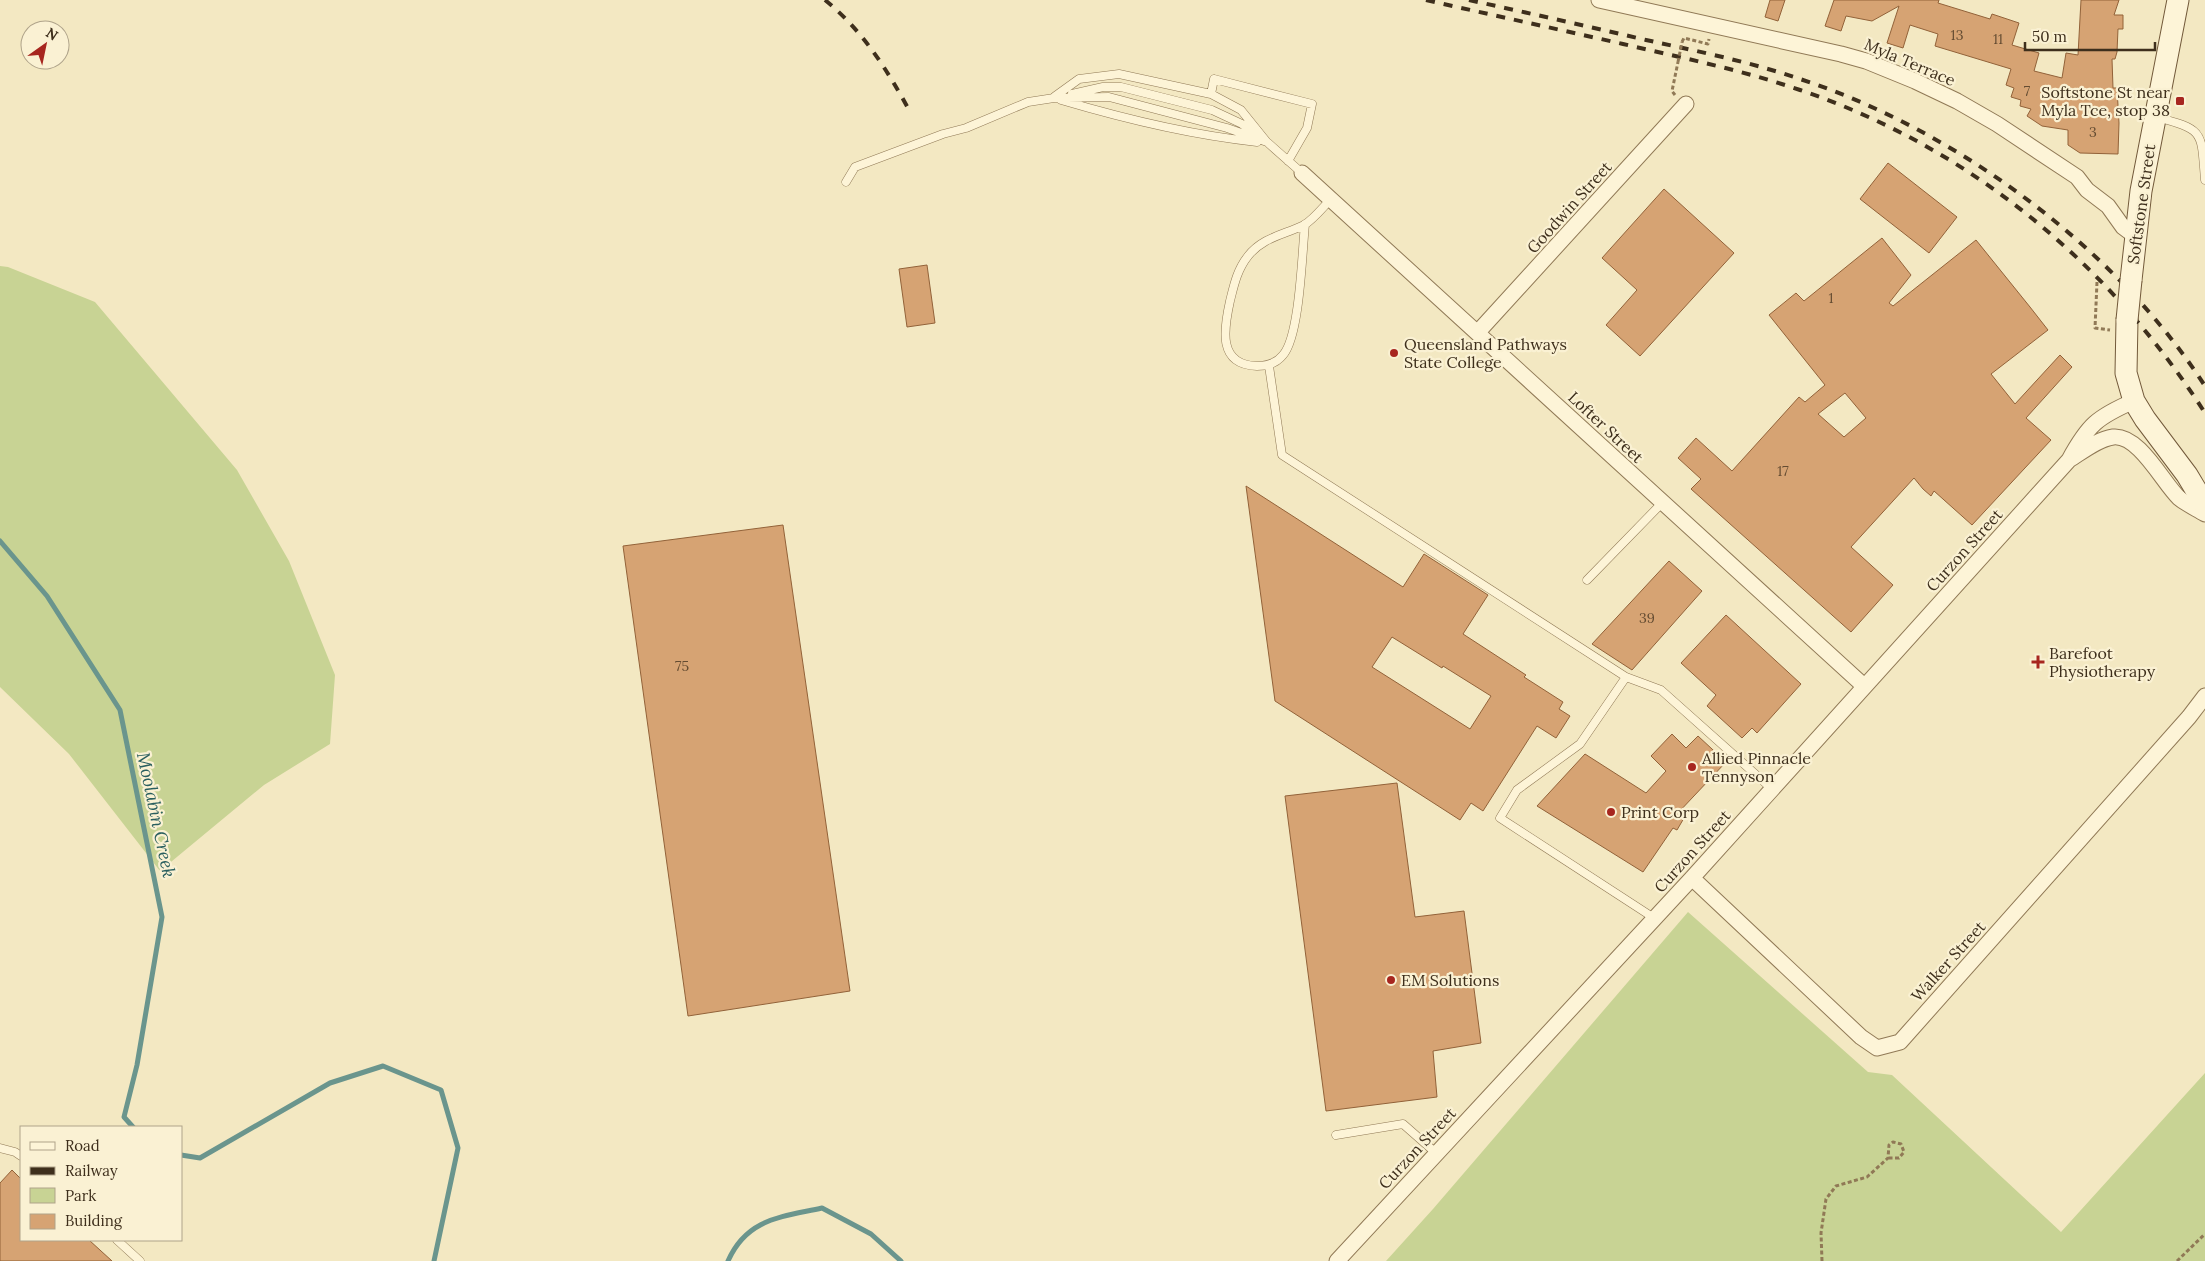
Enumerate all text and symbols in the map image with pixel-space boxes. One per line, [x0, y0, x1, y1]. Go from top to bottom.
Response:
north arrow [20, 20, 70, 70]
scale bar [2025, 20, 2155, 52]
text: N [43, 24, 62, 45]
house number: 13 [1951, 26, 1964, 44]
text: 50 m [2032, 27, 2067, 46]
house number: 11 [1993, 30, 2003, 48]
street label: Myla Terrace [1862, 34, 1959, 90]
house number: 7 [2024, 82, 2031, 100]
place label: Softstone St near Myla Tce, stop 38 [2041, 82, 2170, 120]
marker: Softstone St near Myla Tce, stop 38 [2174, 95, 2186, 107]
house number: 3 [2089, 123, 2097, 141]
street label: Softstone Street [2123, 142, 2159, 265]
street label: Goodwin Street [1522, 156, 1616, 257]
house number: 1 [1828, 289, 1834, 307]
place label: Queensland Pathways State College [1404, 334, 1567, 372]
marker: Queensland Pathways State College [1388, 347, 1400, 359]
street label: Lofter Street [1564, 387, 1648, 467]
house number: 17 [1777, 462, 1789, 480]
street label: Curzon Street [1922, 504, 2007, 595]
house number: 39 [1639, 609, 1655, 627]
place label: Barefoot Physiotherapy [2049, 643, 2156, 681]
marker: Barefoot Physiotherapy [2031, 655, 2045, 669]
house number: 75 [675, 657, 689, 675]
place label: Allied Pinnacle Tennyson [1701, 748, 1811, 786]
water label: Moolabin Creek [132, 750, 181, 880]
marker: Allied Pinnacle Tennyson [1686, 761, 1698, 773]
place label: Print Corp [1621, 802, 1699, 822]
street label: Curzon Street [1650, 805, 1735, 896]
marker: Print Corp [1605, 806, 1617, 818]
street label: Walker Street [1907, 916, 1990, 1005]
place label: EM Solutions [1401, 970, 1499, 990]
marker: EM Solutions [1385, 974, 1397, 986]
street label: Curzon Street [1374, 1102, 1460, 1193]
legend [20, 1126, 182, 1241]
text: Road [65, 1136, 100, 1155]
text: Railway [65, 1161, 118, 1180]
text: Park [65, 1186, 96, 1205]
text: Building [65, 1211, 123, 1230]

